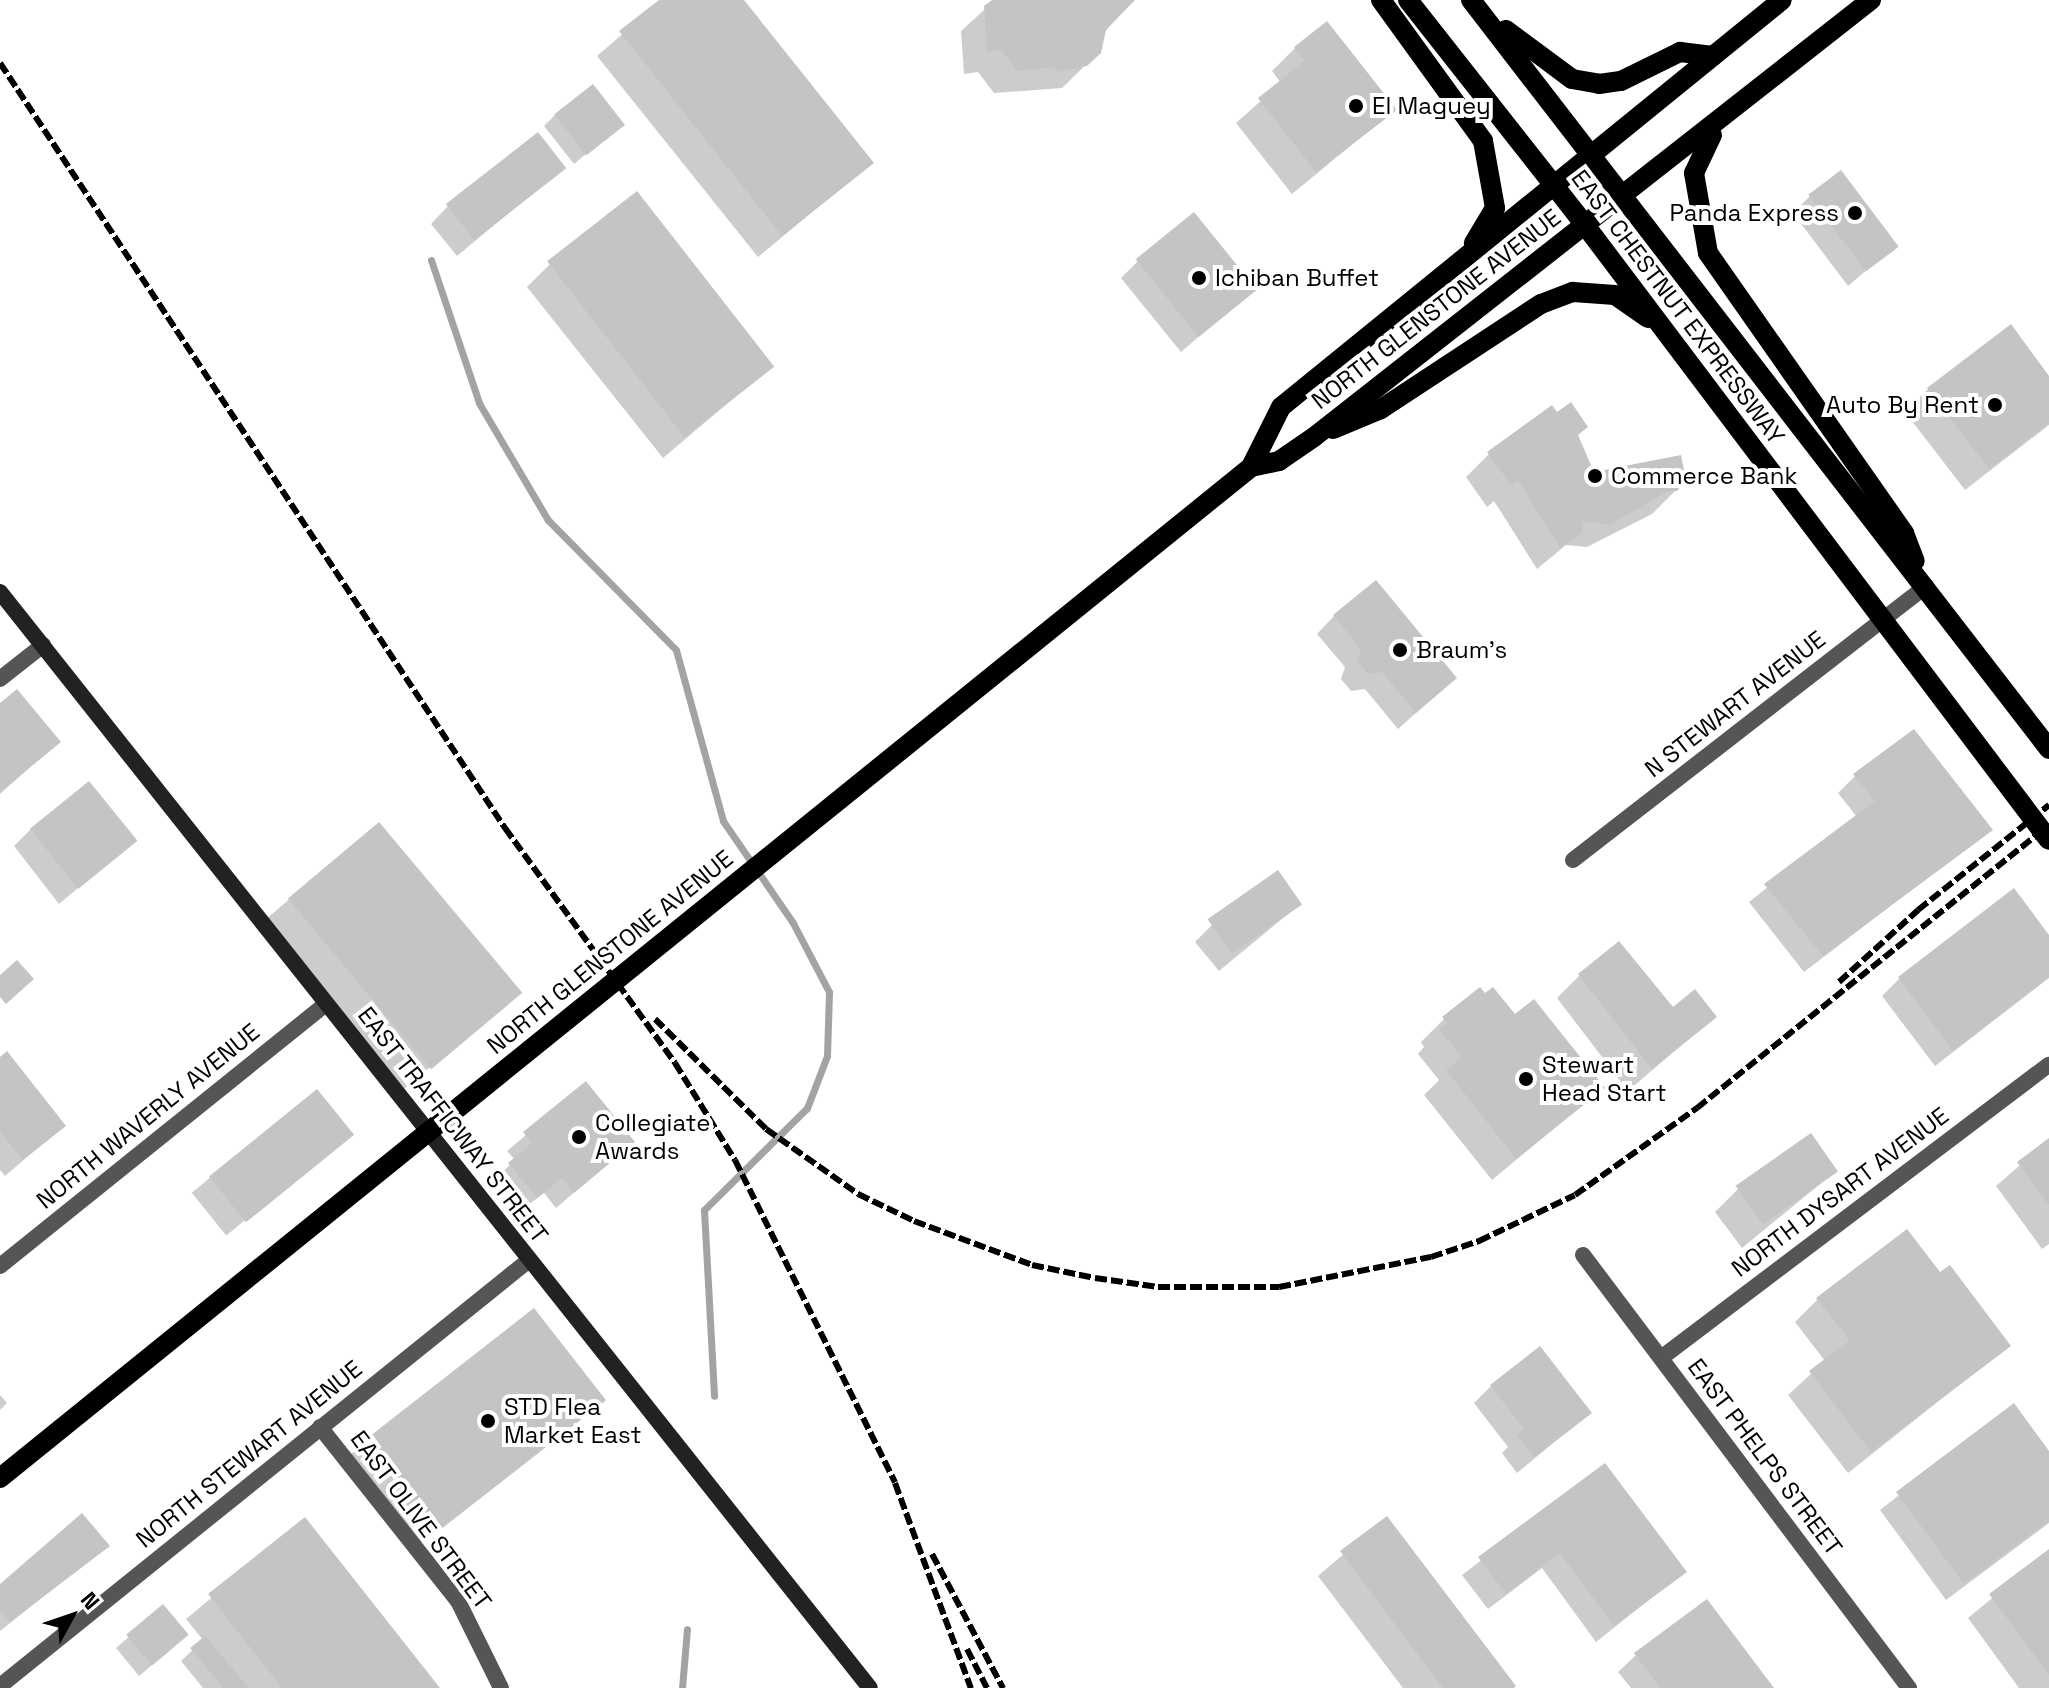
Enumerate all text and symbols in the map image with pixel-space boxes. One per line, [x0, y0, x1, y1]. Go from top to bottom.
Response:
place label: El Maguey [1372, 92, 1491, 120]
marker: El Maguey [1347, 97, 1365, 115]
street label: EAST CHESTNUT EXPRESSWAY [1565, 164, 1791, 450]
place label: Panda Express [1670, 199, 1839, 227]
street label: NORTH GLENSTONE AVENUE [1306, 203, 1566, 415]
marker: Panda Express [1846, 204, 1864, 222]
place label: Ichiban Buffet [1215, 264, 1379, 292]
marker: Ichiban Buffet [1190, 269, 1208, 287]
place label: Auto By Rent [1826, 391, 1979, 419]
marker: Auto By Rent [1986, 396, 2004, 414]
place label: Commerce Bank [1611, 462, 1797, 490]
marker: Commerce Bank [1586, 467, 1604, 485]
street label: N STEWART AVENUE [1639, 624, 1831, 784]
place label: Braum's [1416, 636, 1507, 664]
marker: Braum's [1391, 641, 1409, 659]
street label: NORTH GLENSTONE AVENUE [481, 844, 739, 1060]
street label: EAST TRAFFICWAY STREET [351, 1001, 555, 1249]
street label: NORTH WAVERLY AVENUE [30, 1017, 266, 1215]
place label: Stewart Head Start [1542, 1051, 1667, 1107]
marker: Stewart Head Start [1517, 1070, 1535, 1088]
street label: NORTH DYSART AVENUE [1726, 1101, 1954, 1283]
place label: Collegiate Awards [595, 1109, 710, 1165]
marker: Collegiate Awards [570, 1128, 588, 1146]
street label: EAST PHELPS STREET [1681, 1353, 1849, 1561]
street label: NORTH STEWART AVENUE [130, 1354, 368, 1554]
place label: STD Flea Market East [504, 1393, 641, 1449]
marker: STD Flea Market East [479, 1412, 497, 1430]
street label: EAST OLIVE STREET [344, 1425, 498, 1615]
north arrow [32, 1576, 112, 1656]
text: N [75, 1586, 106, 1615]

